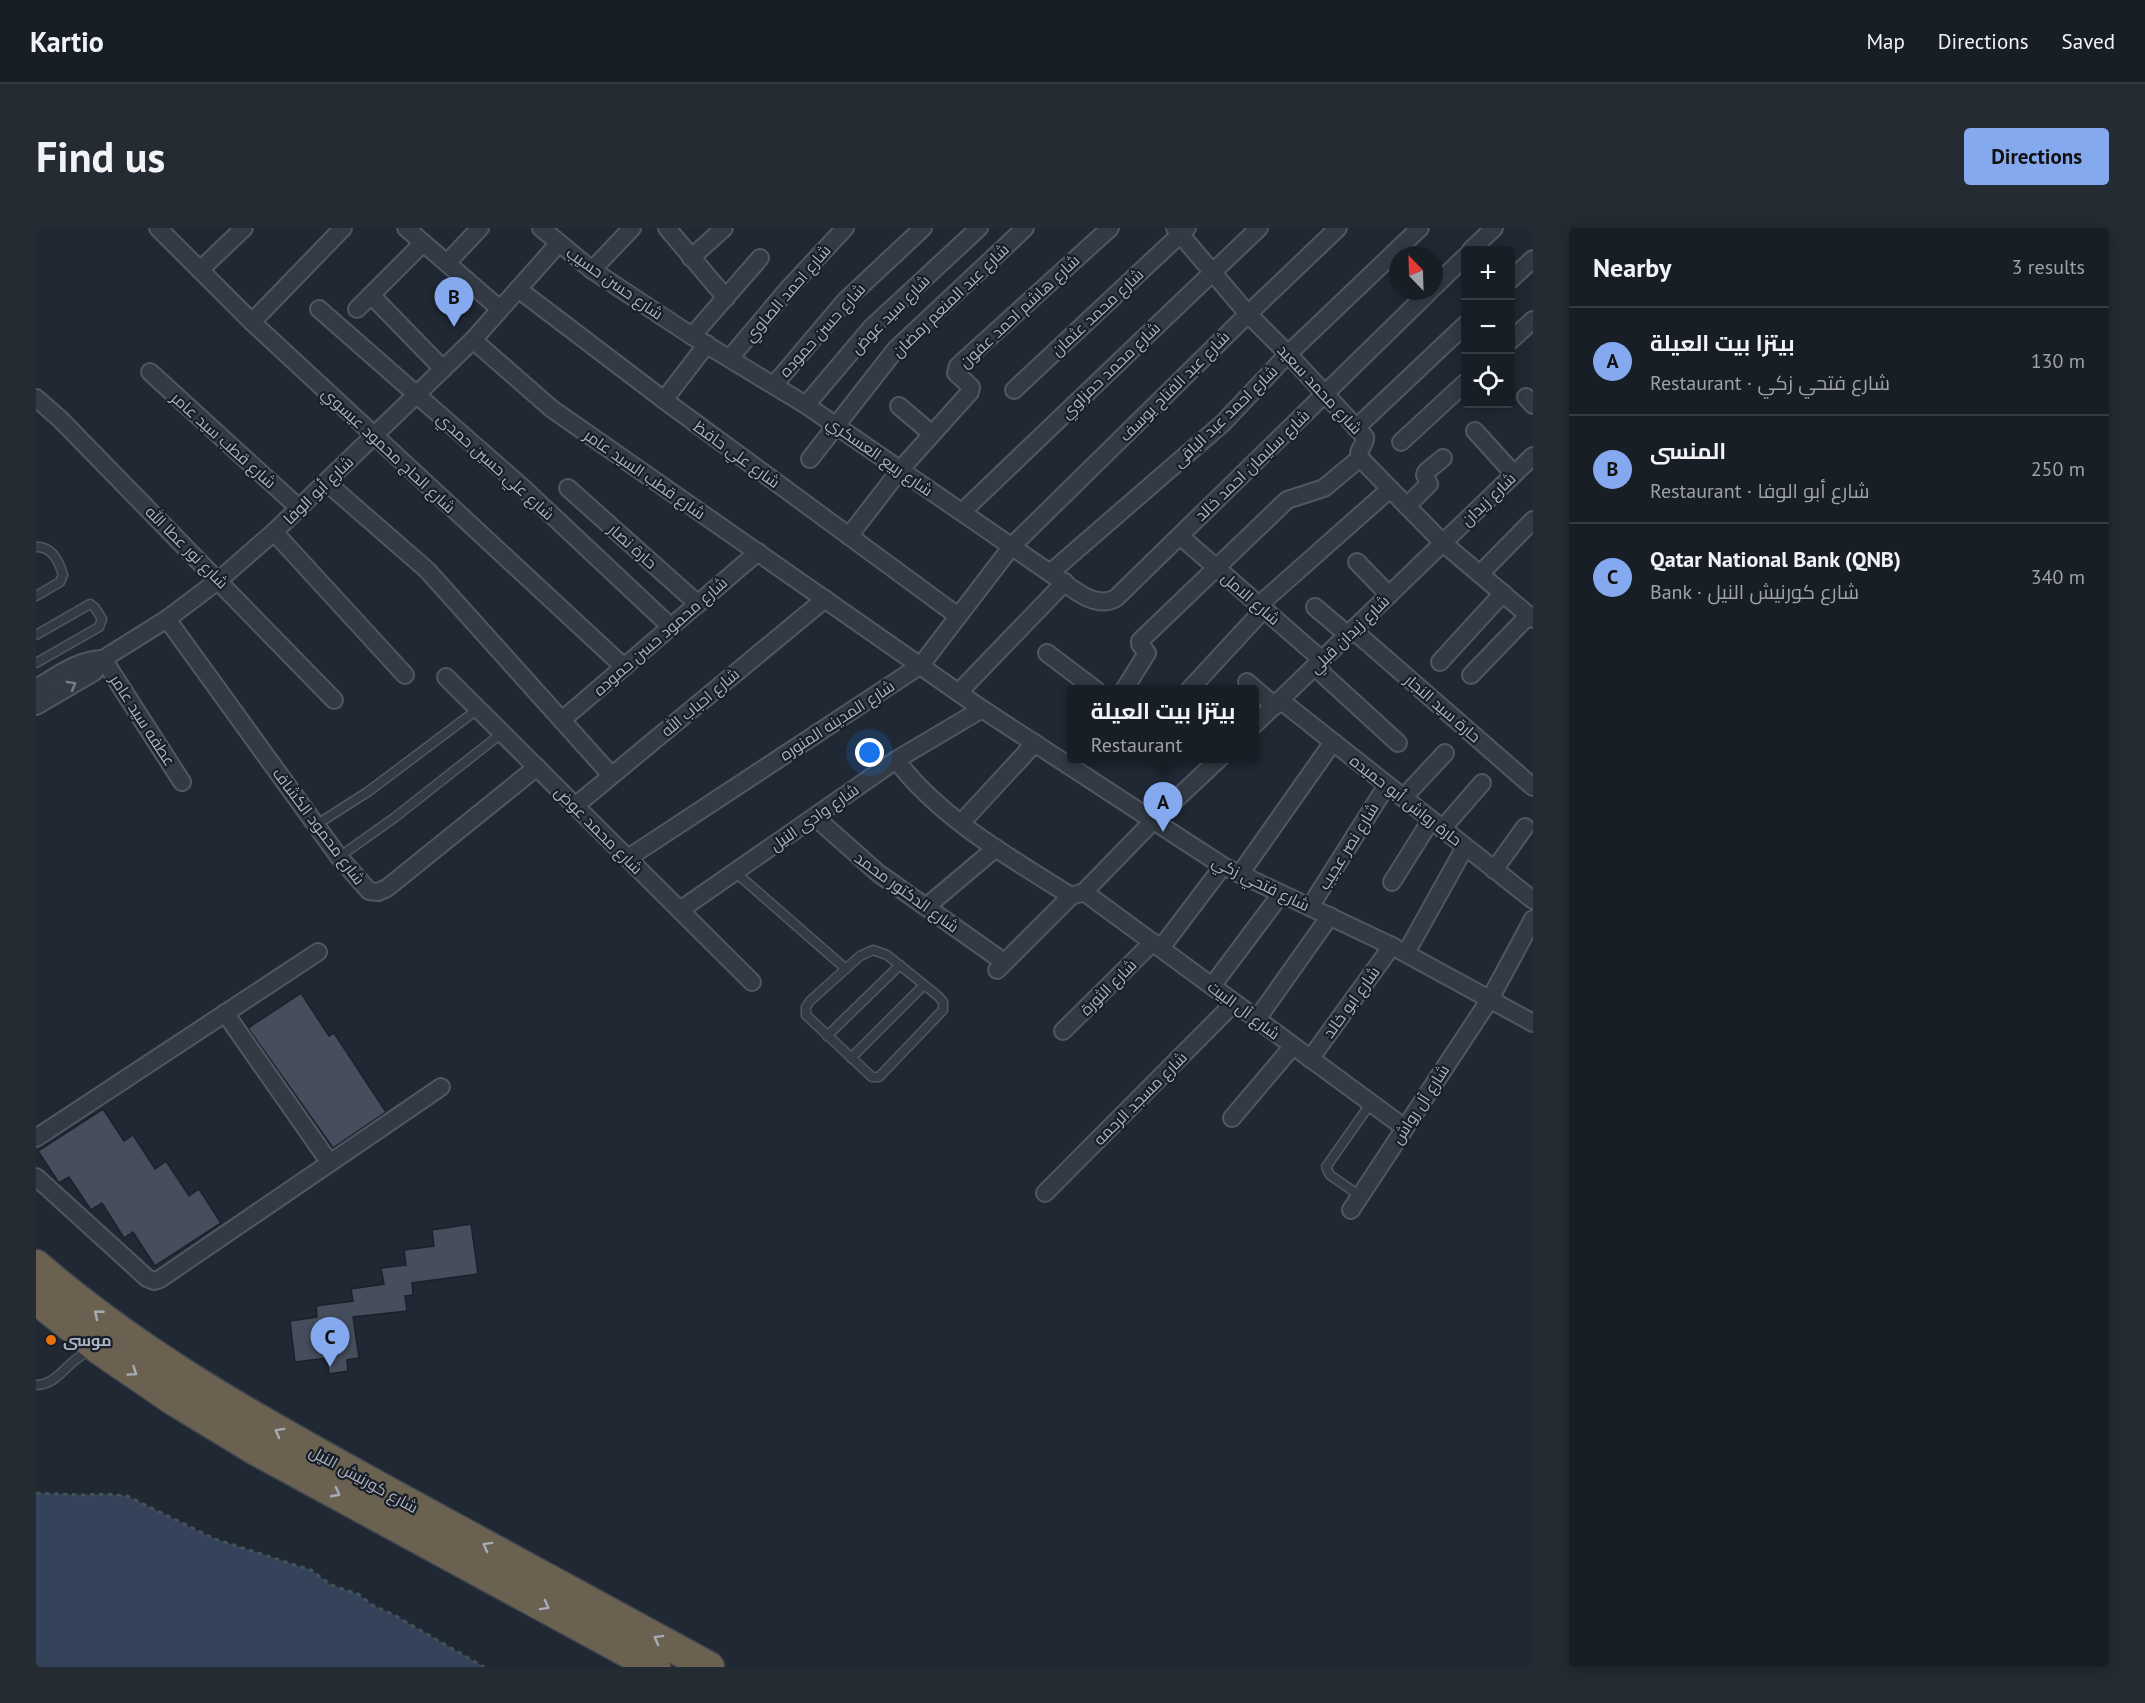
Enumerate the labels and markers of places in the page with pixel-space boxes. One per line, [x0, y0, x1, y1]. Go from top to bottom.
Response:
pin: B [434, 278, 474, 327]
pin: A [1144, 782, 1182, 832]
pin: C [310, 1318, 350, 1367]
place label: موسى [63, 1330, 112, 1350]
marker: موسى [44, 1333, 58, 1347]

